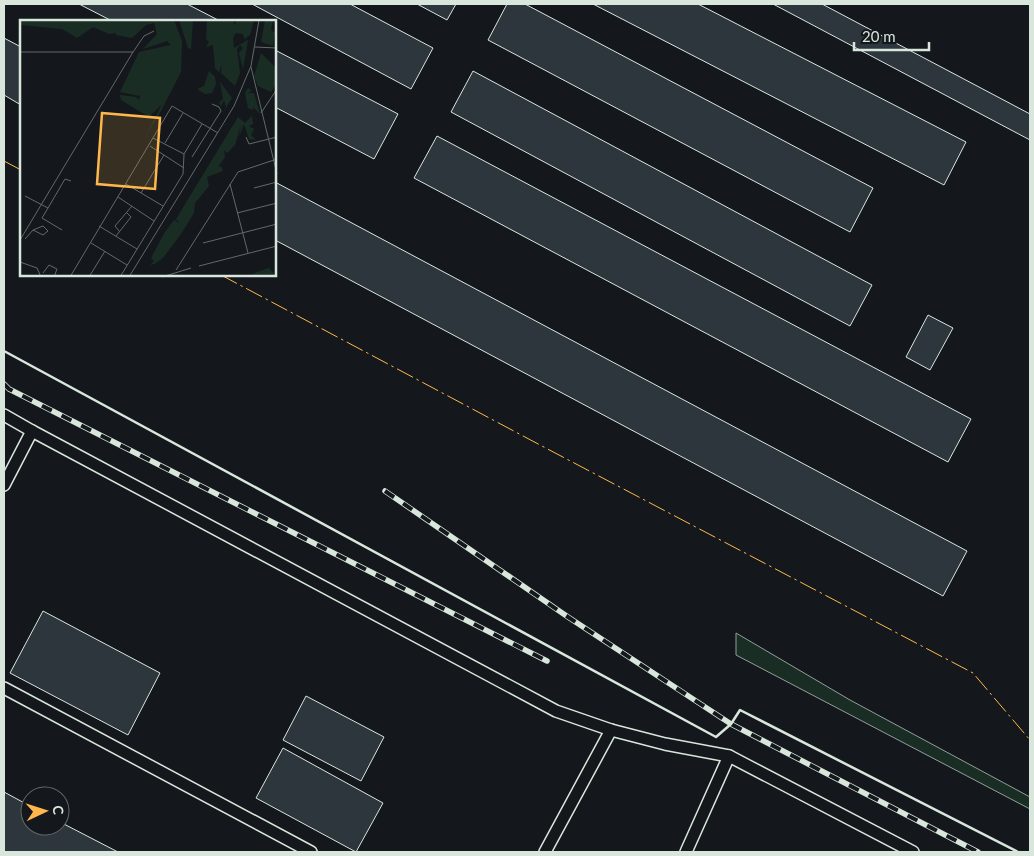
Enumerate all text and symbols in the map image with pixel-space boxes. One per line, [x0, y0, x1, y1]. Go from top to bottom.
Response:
inset map [20, 20, 276, 276]
scale bar [854, 20, 929, 52]
text: 20 m [862, 27, 896, 45]
north arrow [20, 786, 70, 836]
text: С [50, 805, 67, 816]

